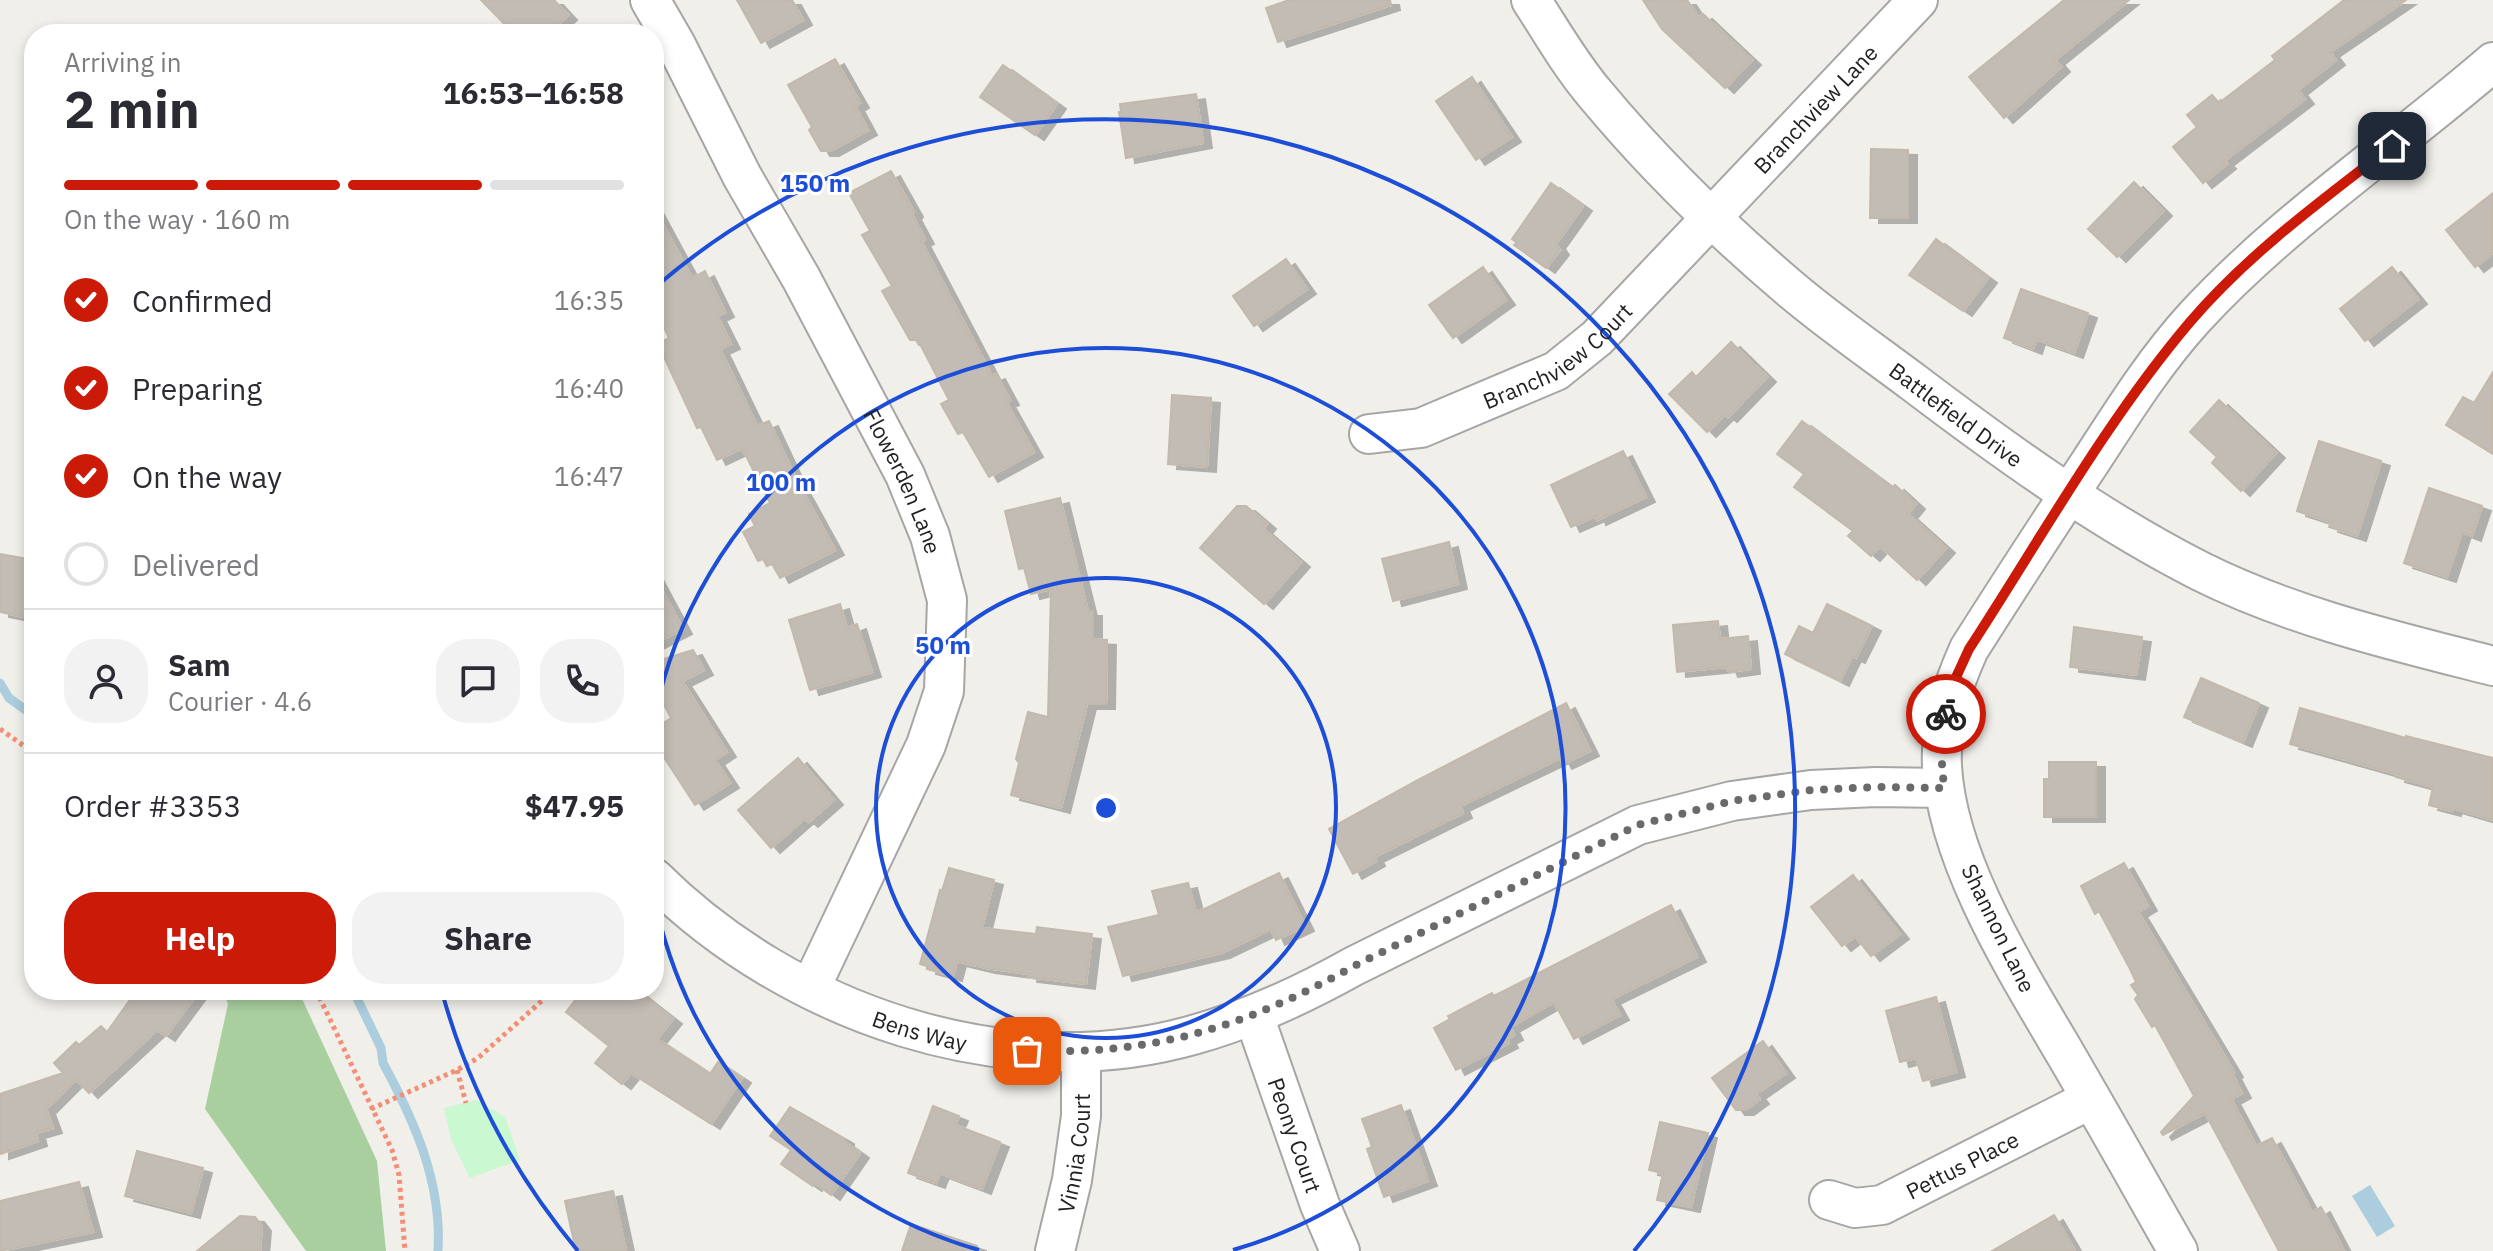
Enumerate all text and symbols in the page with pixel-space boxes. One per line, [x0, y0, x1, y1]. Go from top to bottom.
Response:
street label: Branchview Lane [1747, 38, 1883, 179]
text: Arriving in [64, 45, 181, 79]
text: 16:53–16:58 [443, 73, 624, 112]
text: 2 min [64, 75, 200, 142]
pin [2358, 112, 2426, 180]
icon: home [2370, 124, 2414, 168]
text: 150 m [780, 167, 850, 199]
text: On the way · 160 m [64, 202, 290, 236]
icon: check [64, 278, 108, 322]
text: Confirmed [132, 281, 273, 320]
text: 16:35 [554, 283, 624, 317]
street label: Branchview Court [1478, 296, 1638, 415]
street label: Battlefield Drive [1884, 355, 2029, 473]
icon: check [64, 366, 108, 410]
text: Preparing [132, 369, 262, 408]
text: 16:40 [554, 371, 624, 405]
street label: Flowerden Lane [858, 403, 948, 557]
icon: check [64, 454, 108, 498]
text: On the way [132, 457, 282, 496]
text: 16:47 [554, 459, 624, 493]
text: 100 m [746, 466, 816, 498]
text: Delivered [132, 545, 260, 584]
text: 50 m [915, 629, 971, 661]
button: person [64, 639, 148, 723]
button: chat [436, 639, 520, 723]
button: phone [540, 639, 624, 723]
text: Sam [168, 645, 231, 684]
courier [1906, 674, 1986, 754]
text: Courier · 4.6 [168, 684, 312, 718]
icon: bike [1924, 692, 1968, 736]
text: Order #3353 [64, 786, 241, 825]
text: $47.95 [525, 786, 624, 825]
centre of rings [1092, 794, 1120, 822]
street label: Shannon Lane [1955, 859, 2043, 997]
button: Help [64, 892, 336, 984]
button: Share [352, 892, 624, 984]
street label: Bens Way [869, 1003, 970, 1057]
pin [993, 1017, 1061, 1085]
icon: bag [1005, 1029, 1049, 1073]
street label: Peony Court [1262, 1073, 1329, 1196]
street label: Vinnia Court [1050, 1093, 1096, 1216]
street label: Pettus Place [1901, 1124, 2023, 1205]

